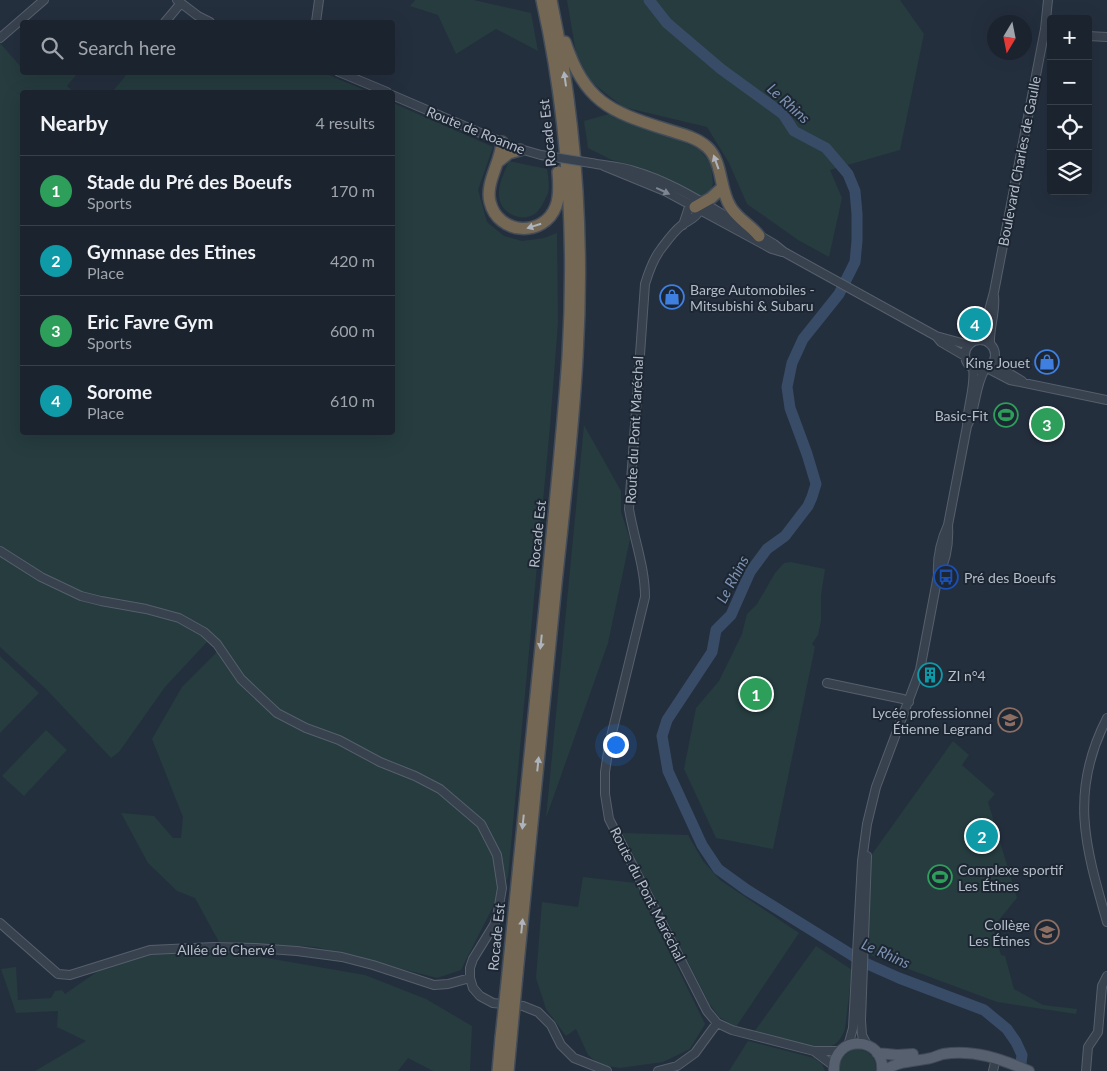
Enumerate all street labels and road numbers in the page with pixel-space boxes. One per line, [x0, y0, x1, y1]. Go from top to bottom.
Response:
street label: Boulevard Charles de Gaulle [994, 75, 1044, 247]
street label: Rocade Est [535, 98, 559, 168]
street label: Route de Roanne [424, 102, 528, 158]
street label: Route du Pont Maréchal [622, 356, 646, 504]
street label: Rocade Est [525, 499, 549, 569]
street label: Route du Pont Maréchal [607, 824, 689, 964]
street label: Rocade Est [484, 902, 508, 972]
street label: Allée de Chervé [177, 941, 275, 958]

